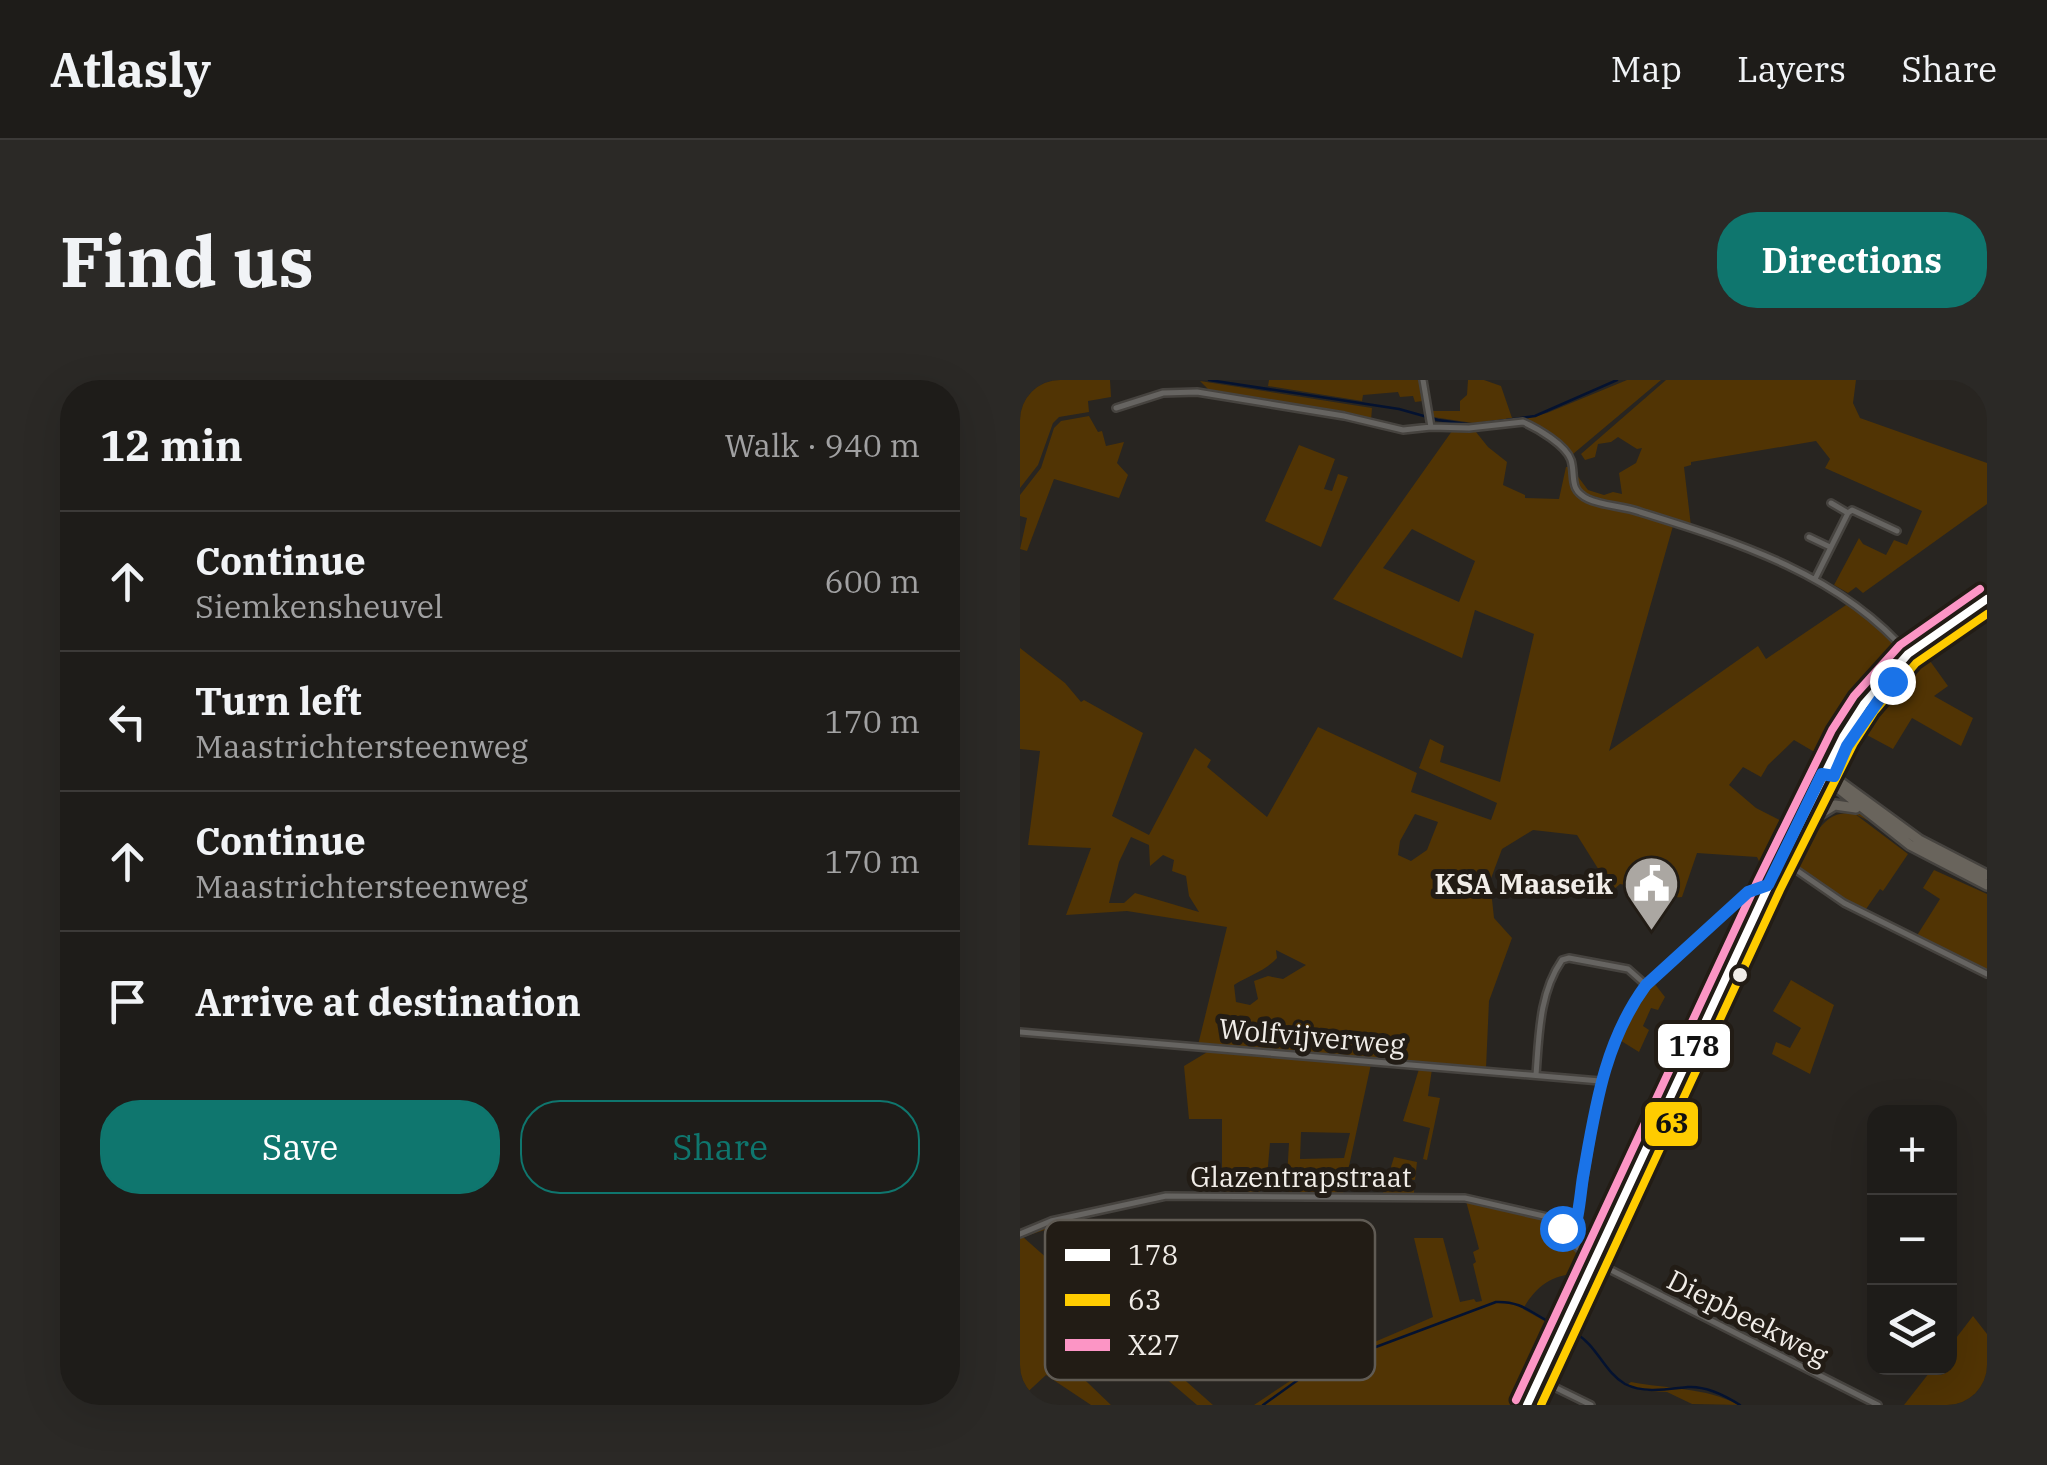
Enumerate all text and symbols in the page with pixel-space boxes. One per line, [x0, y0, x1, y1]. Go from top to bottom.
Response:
text: Atlasly [50, 38, 211, 100]
text: Map [1611, 46, 1682, 92]
text: Layers [1737, 46, 1846, 92]
text: Share [1901, 46, 1997, 92]
button: Directions [1717, 212, 1987, 308]
text: Find us [60, 215, 314, 306]
text: 12 min [100, 418, 243, 473]
text: Walk · 940 m [724, 424, 920, 466]
text: Continue [195, 536, 366, 585]
icon: ahead [100, 554, 155, 609]
text: 600 m [824, 560, 920, 602]
text: Siemkensheuvel [195, 585, 443, 627]
route end [1870, 659, 1916, 705]
text: Turn left [195, 676, 362, 725]
icon: left [100, 694, 155, 749]
text: 170 m [824, 700, 920, 742]
text: Maastrichtersteenweg [195, 725, 528, 767]
text: Continue [195, 816, 366, 865]
icon: ahead [100, 834, 155, 889]
text: 170 m [824, 840, 920, 882]
public building icon: KSA Maaseik [1622, 853, 1682, 932]
text: Maastrichtersteenweg [195, 865, 528, 907]
place label: KSA Maaseik [1434, 865, 1614, 902]
unlabelled marker [1730, 965, 1750, 985]
icon: arrive [100, 974, 155, 1029]
text: Arrive at destination [195, 977, 581, 1026]
street label: Wolfvijverweg [1217, 1009, 1407, 1063]
line badge: 178 [1656, 1022, 1732, 1070]
text: 178 [1669, 1027, 1719, 1064]
button: Save [100, 1100, 500, 1194]
button: Share [520, 1100, 920, 1194]
line badge: 63 [1643, 1100, 1700, 1148]
text: 63 [1655, 1104, 1689, 1141]
map controls [1867, 1105, 1957, 1375]
button: + [1867, 1105, 1957, 1195]
street label: Glazentrapstraat [1190, 1158, 1412, 1195]
button: − [1867, 1195, 1957, 1285]
route start [1540, 1206, 1586, 1252]
legend [1045, 1220, 1375, 1380]
text: 178 [1128, 1236, 1178, 1273]
street label: Diepbeekweg [1661, 1261, 1835, 1373]
text: 63 [1128, 1281, 1162, 1318]
button: layers [1867, 1285, 1957, 1375]
text: X27 [1128, 1326, 1180, 1363]

